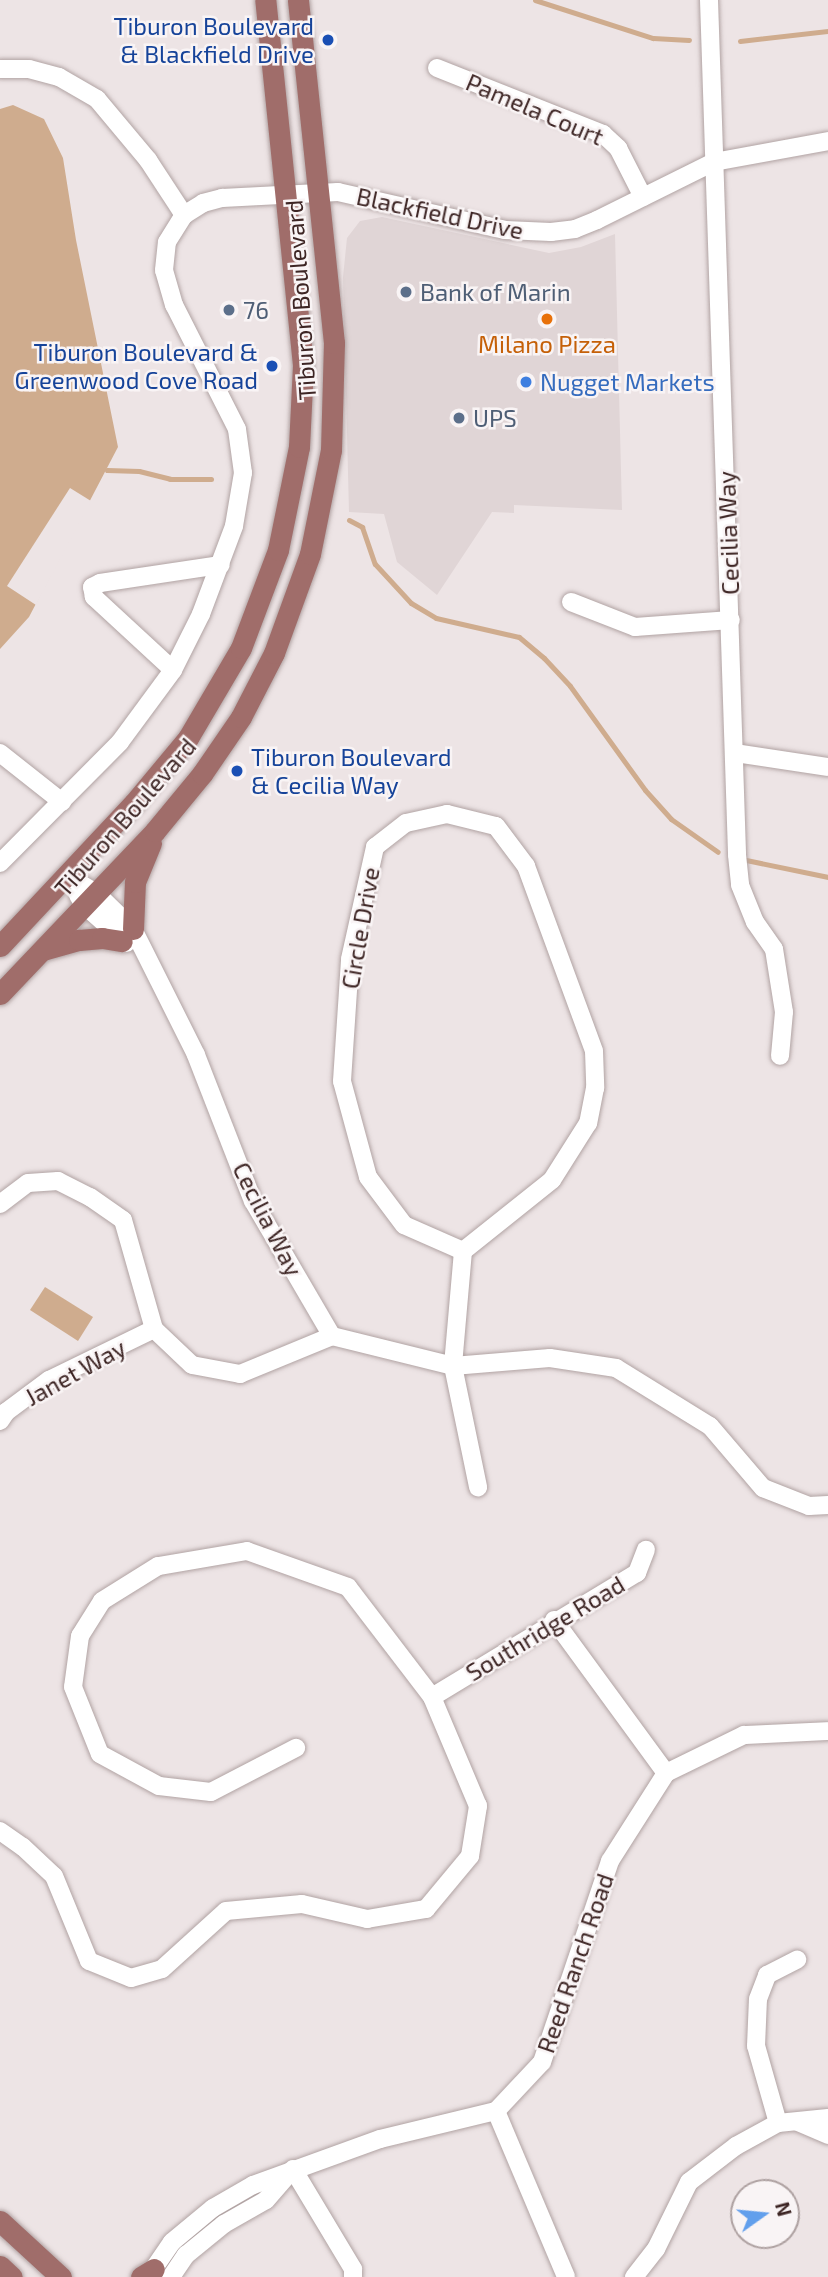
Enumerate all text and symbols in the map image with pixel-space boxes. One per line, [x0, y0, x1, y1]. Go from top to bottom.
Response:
place label: Tiburon Boulevard & Blackfield Drive [113, 12, 314, 68]
marker: Tiburon Boulevard & Blackfield Drive [320, 32, 336, 48]
street label: Pamela Court [462, 67, 608, 151]
street label: Blackfield Drive [354, 181, 526, 245]
street label: Tiburon Boulevard [279, 199, 321, 401]
place label: Bank of Marin [420, 278, 571, 306]
marker: Bank of Marin [398, 284, 414, 300]
place label: 76 [243, 296, 269, 324]
marker: 76 [221, 302, 237, 318]
marker: Milano Pizza [539, 311, 555, 327]
place label: Milano Pizza [478, 330, 616, 358]
place label: Tiburon Boulevard & Greenwood Cove Road [15, 338, 258, 394]
marker: Tiburon Boulevard & Greenwood Cove Road [264, 358, 280, 374]
place label: Nugget Markets [540, 368, 715, 396]
marker: Nugget Markets [518, 374, 534, 390]
place label: UPS [473, 404, 517, 432]
marker: UPS [451, 410, 467, 426]
street label: Cecilia Way [711, 470, 745, 596]
street label: Tiburon Boulevard [48, 732, 202, 902]
place label: Tiburon Boulevard & Cecilia Way [251, 743, 452, 799]
marker: Tiburon Boulevard & Cecilia Way [229, 763, 245, 779]
street label: Circle Drive [335, 865, 385, 991]
street label: Cecilia Way [227, 1157, 309, 1281]
street label: Janet Way [19, 1332, 131, 1412]
street label: Southridge Road [460, 1569, 630, 1687]
street label: Reed Ranch Road [531, 1870, 619, 2056]
north arrow [730, 2179, 800, 2249]
text: N [771, 2199, 797, 2219]

